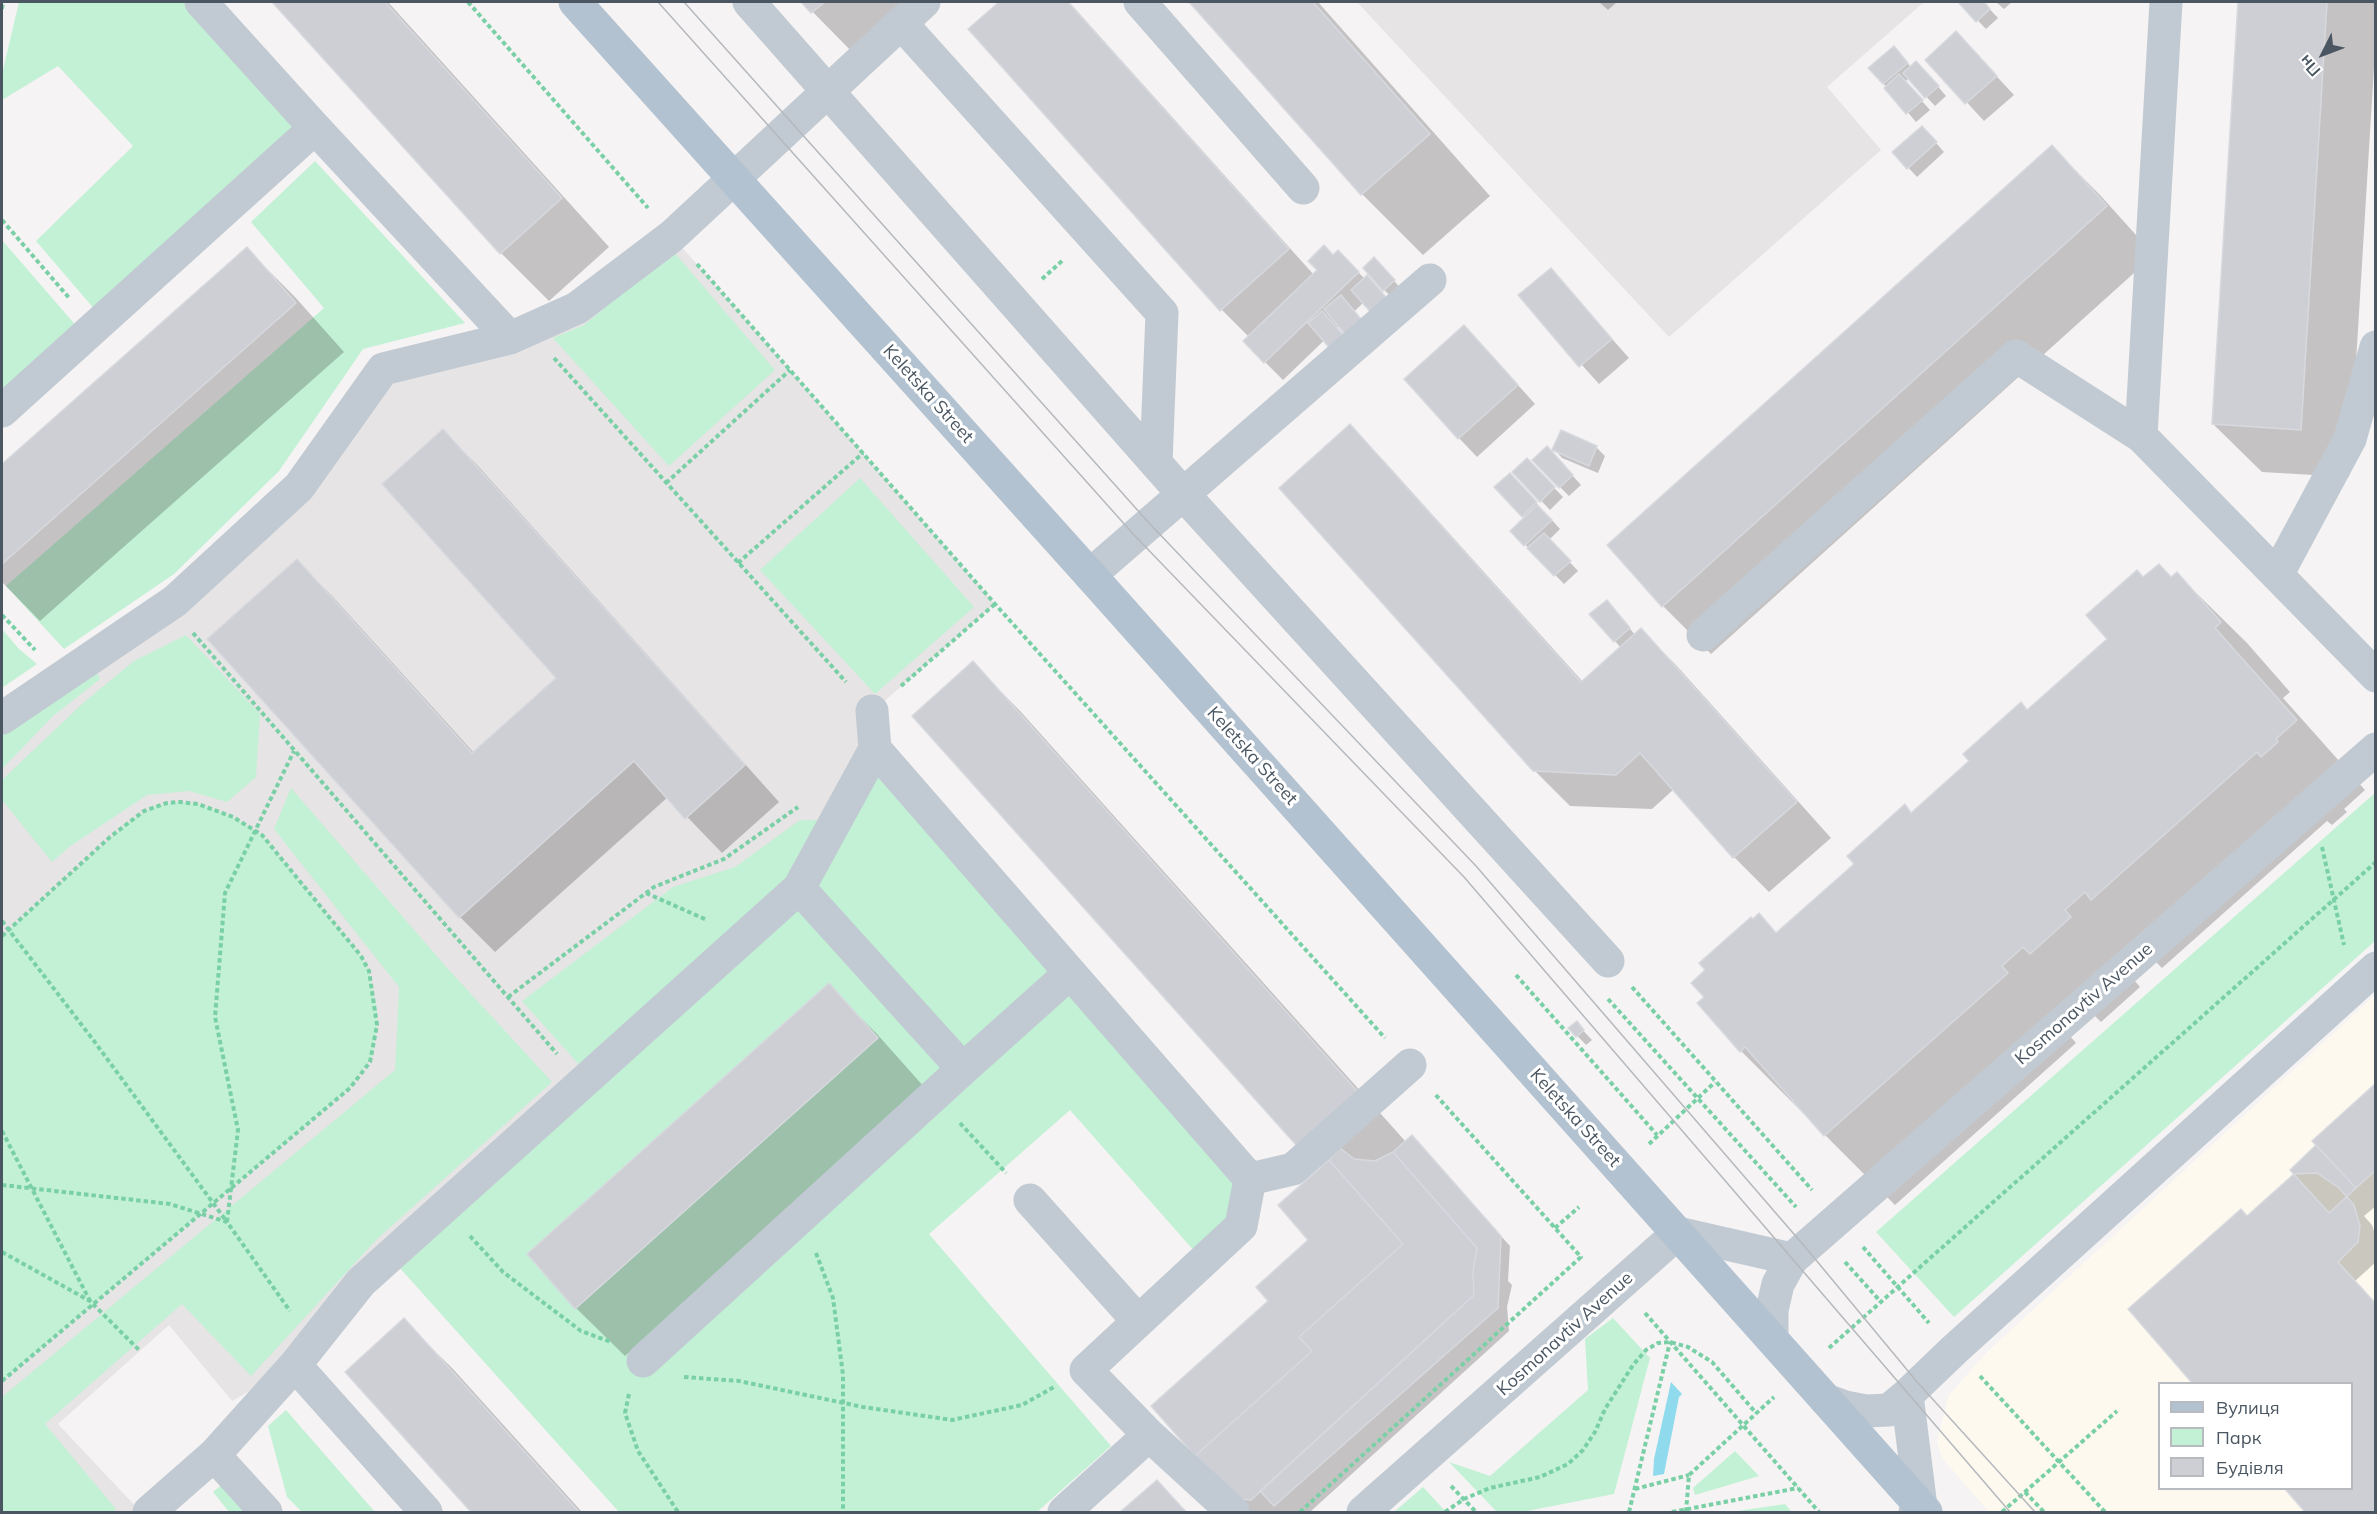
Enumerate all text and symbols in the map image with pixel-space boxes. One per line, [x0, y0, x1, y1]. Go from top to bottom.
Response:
north arrow [2293, 24, 2353, 84]
text: Пн [2295, 51, 2324, 81]
street label: Keletska Street [878, 340, 978, 448]
street label: Keletska Street [1202, 702, 1302, 810]
street label: Kosmonavtiv Avenue [2011, 938, 2157, 1070]
street label: Keletska Street [1525, 1064, 1625, 1172]
street label: Kosmonavtiv Avenue [1493, 1267, 1637, 1401]
legend [2158, 1382, 2353, 1490]
text: Вулиця [2216, 1396, 2280, 1419]
text: Парк [2216, 1426, 2261, 1449]
text: Будівля [2216, 1456, 2284, 1479]

